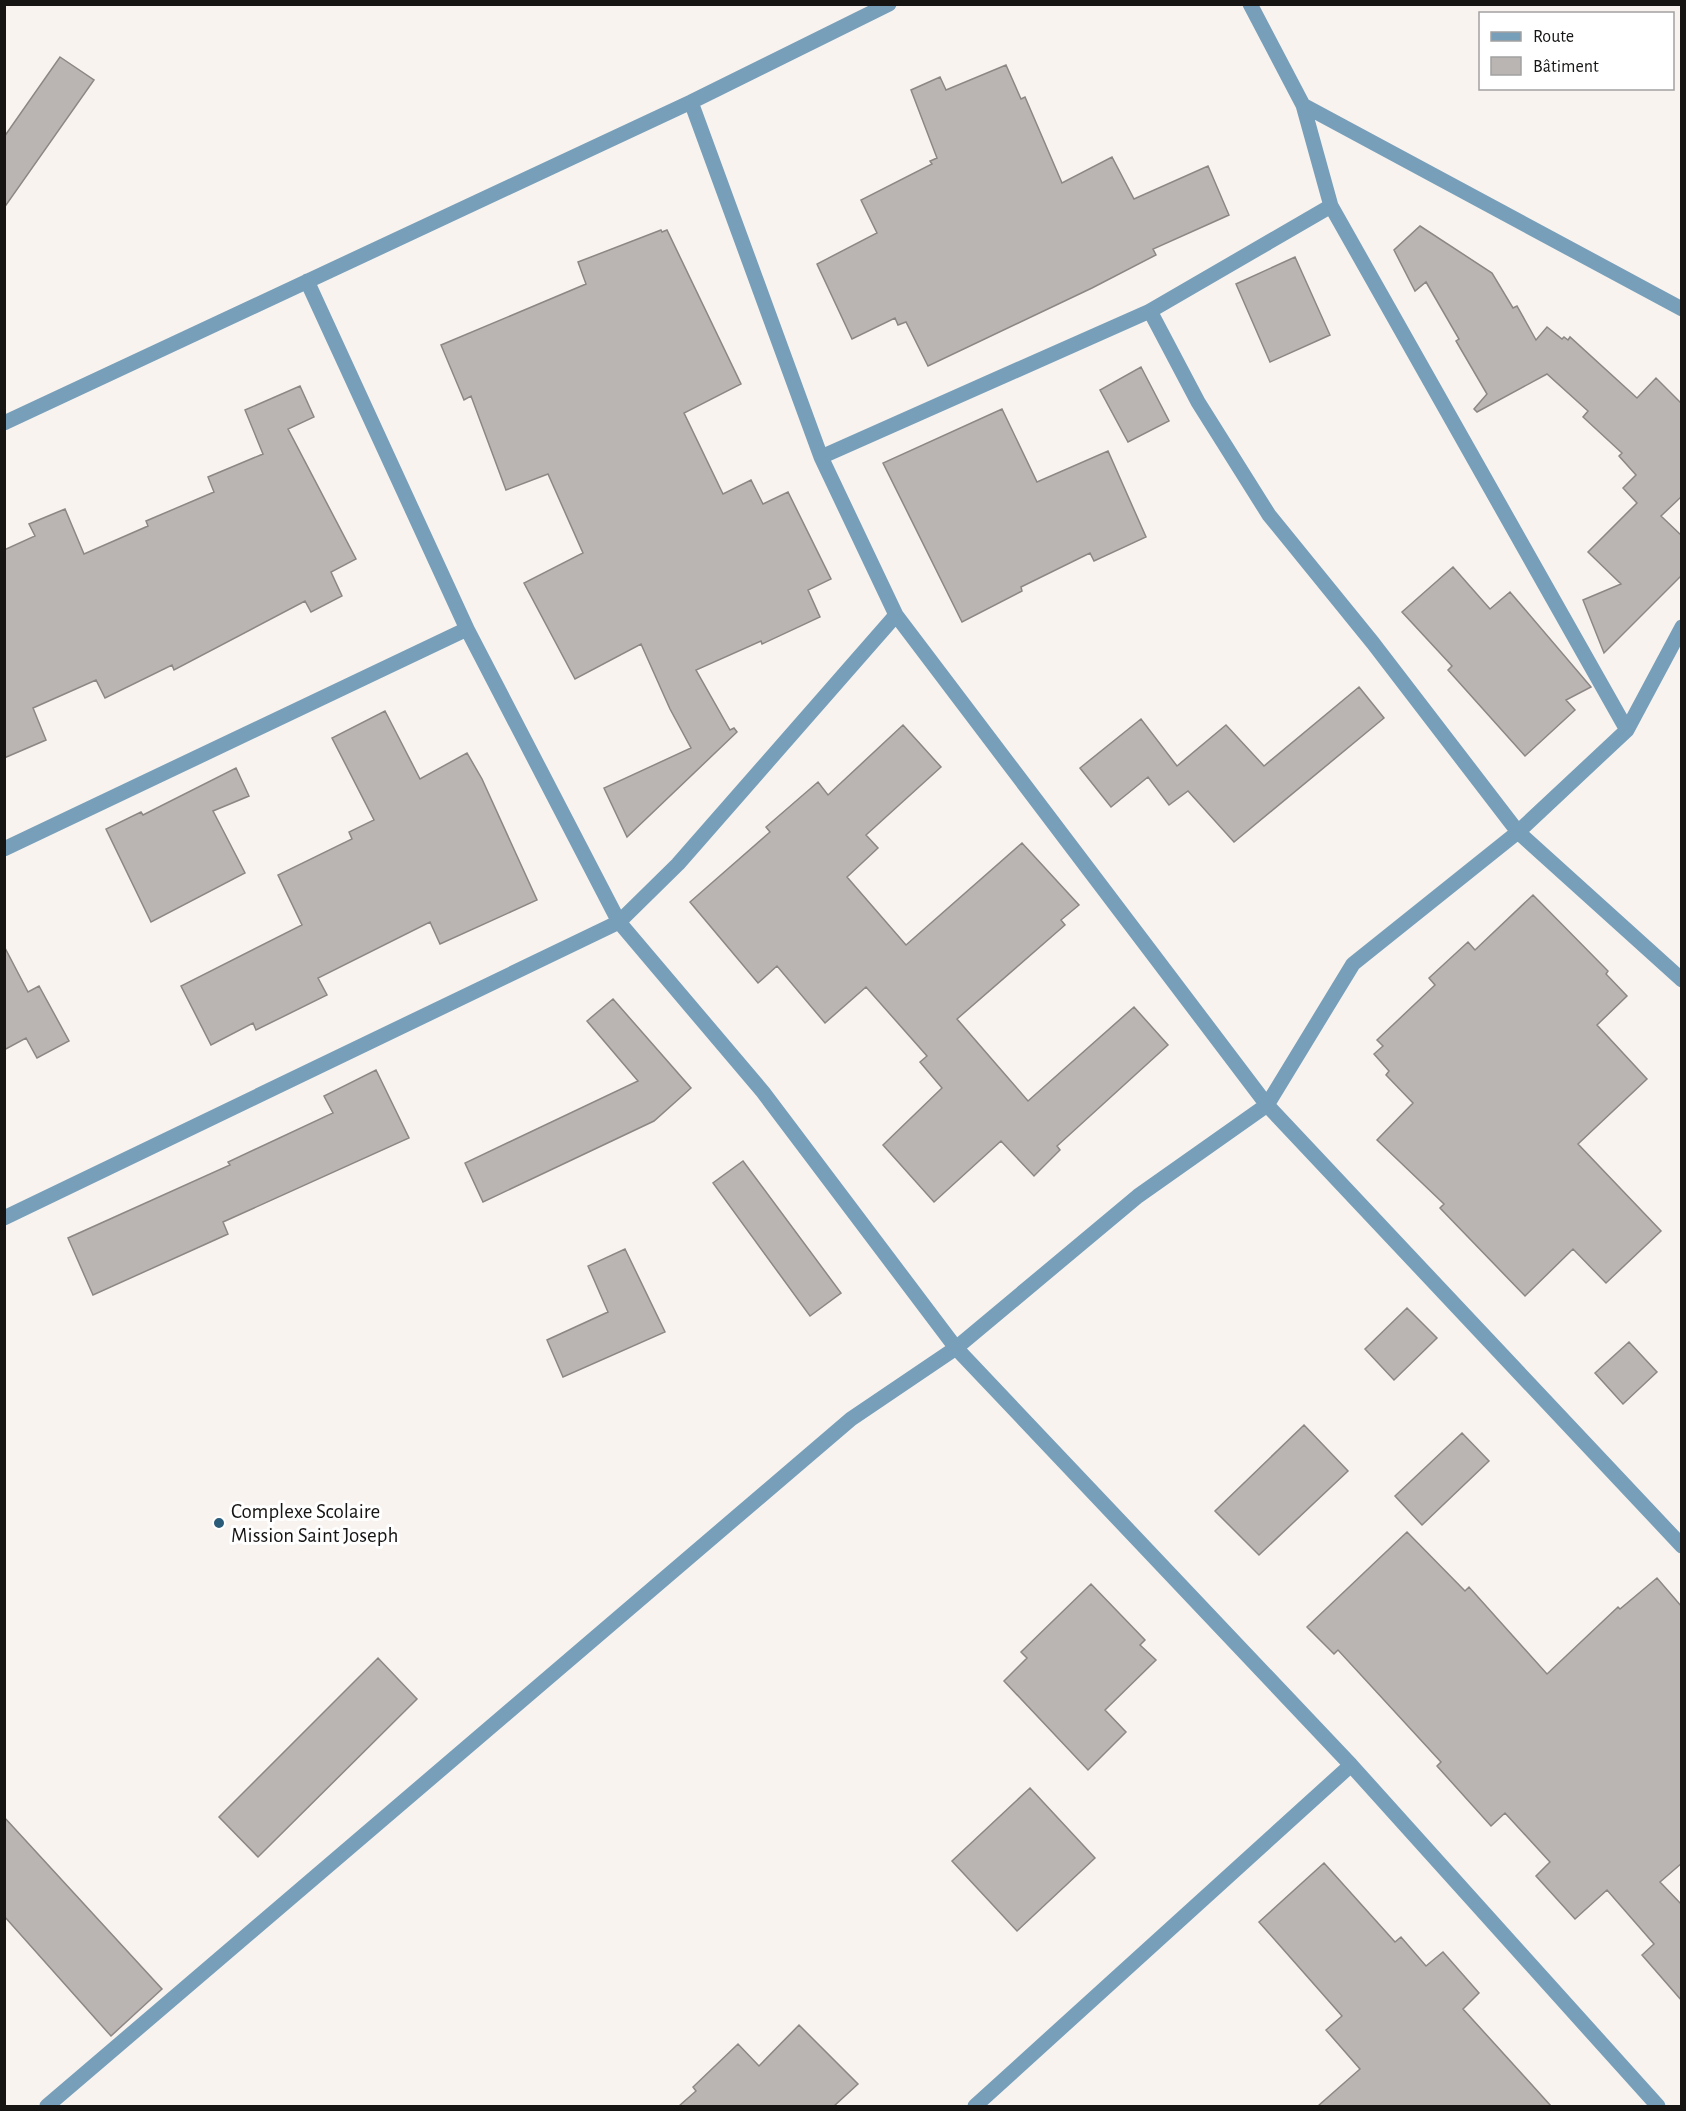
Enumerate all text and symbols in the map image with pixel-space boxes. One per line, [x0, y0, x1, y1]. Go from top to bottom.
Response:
legend [1479, 12, 1674, 90]
text: Route [1533, 28, 1574, 46]
text: Bâtiment [1533, 58, 1599, 76]
place label: Complexe Scolaire Mission Saint Joseph [231, 1501, 398, 1546]
marker: Complexe Scolaire Mission Saint Joseph [212, 1516, 226, 1530]

